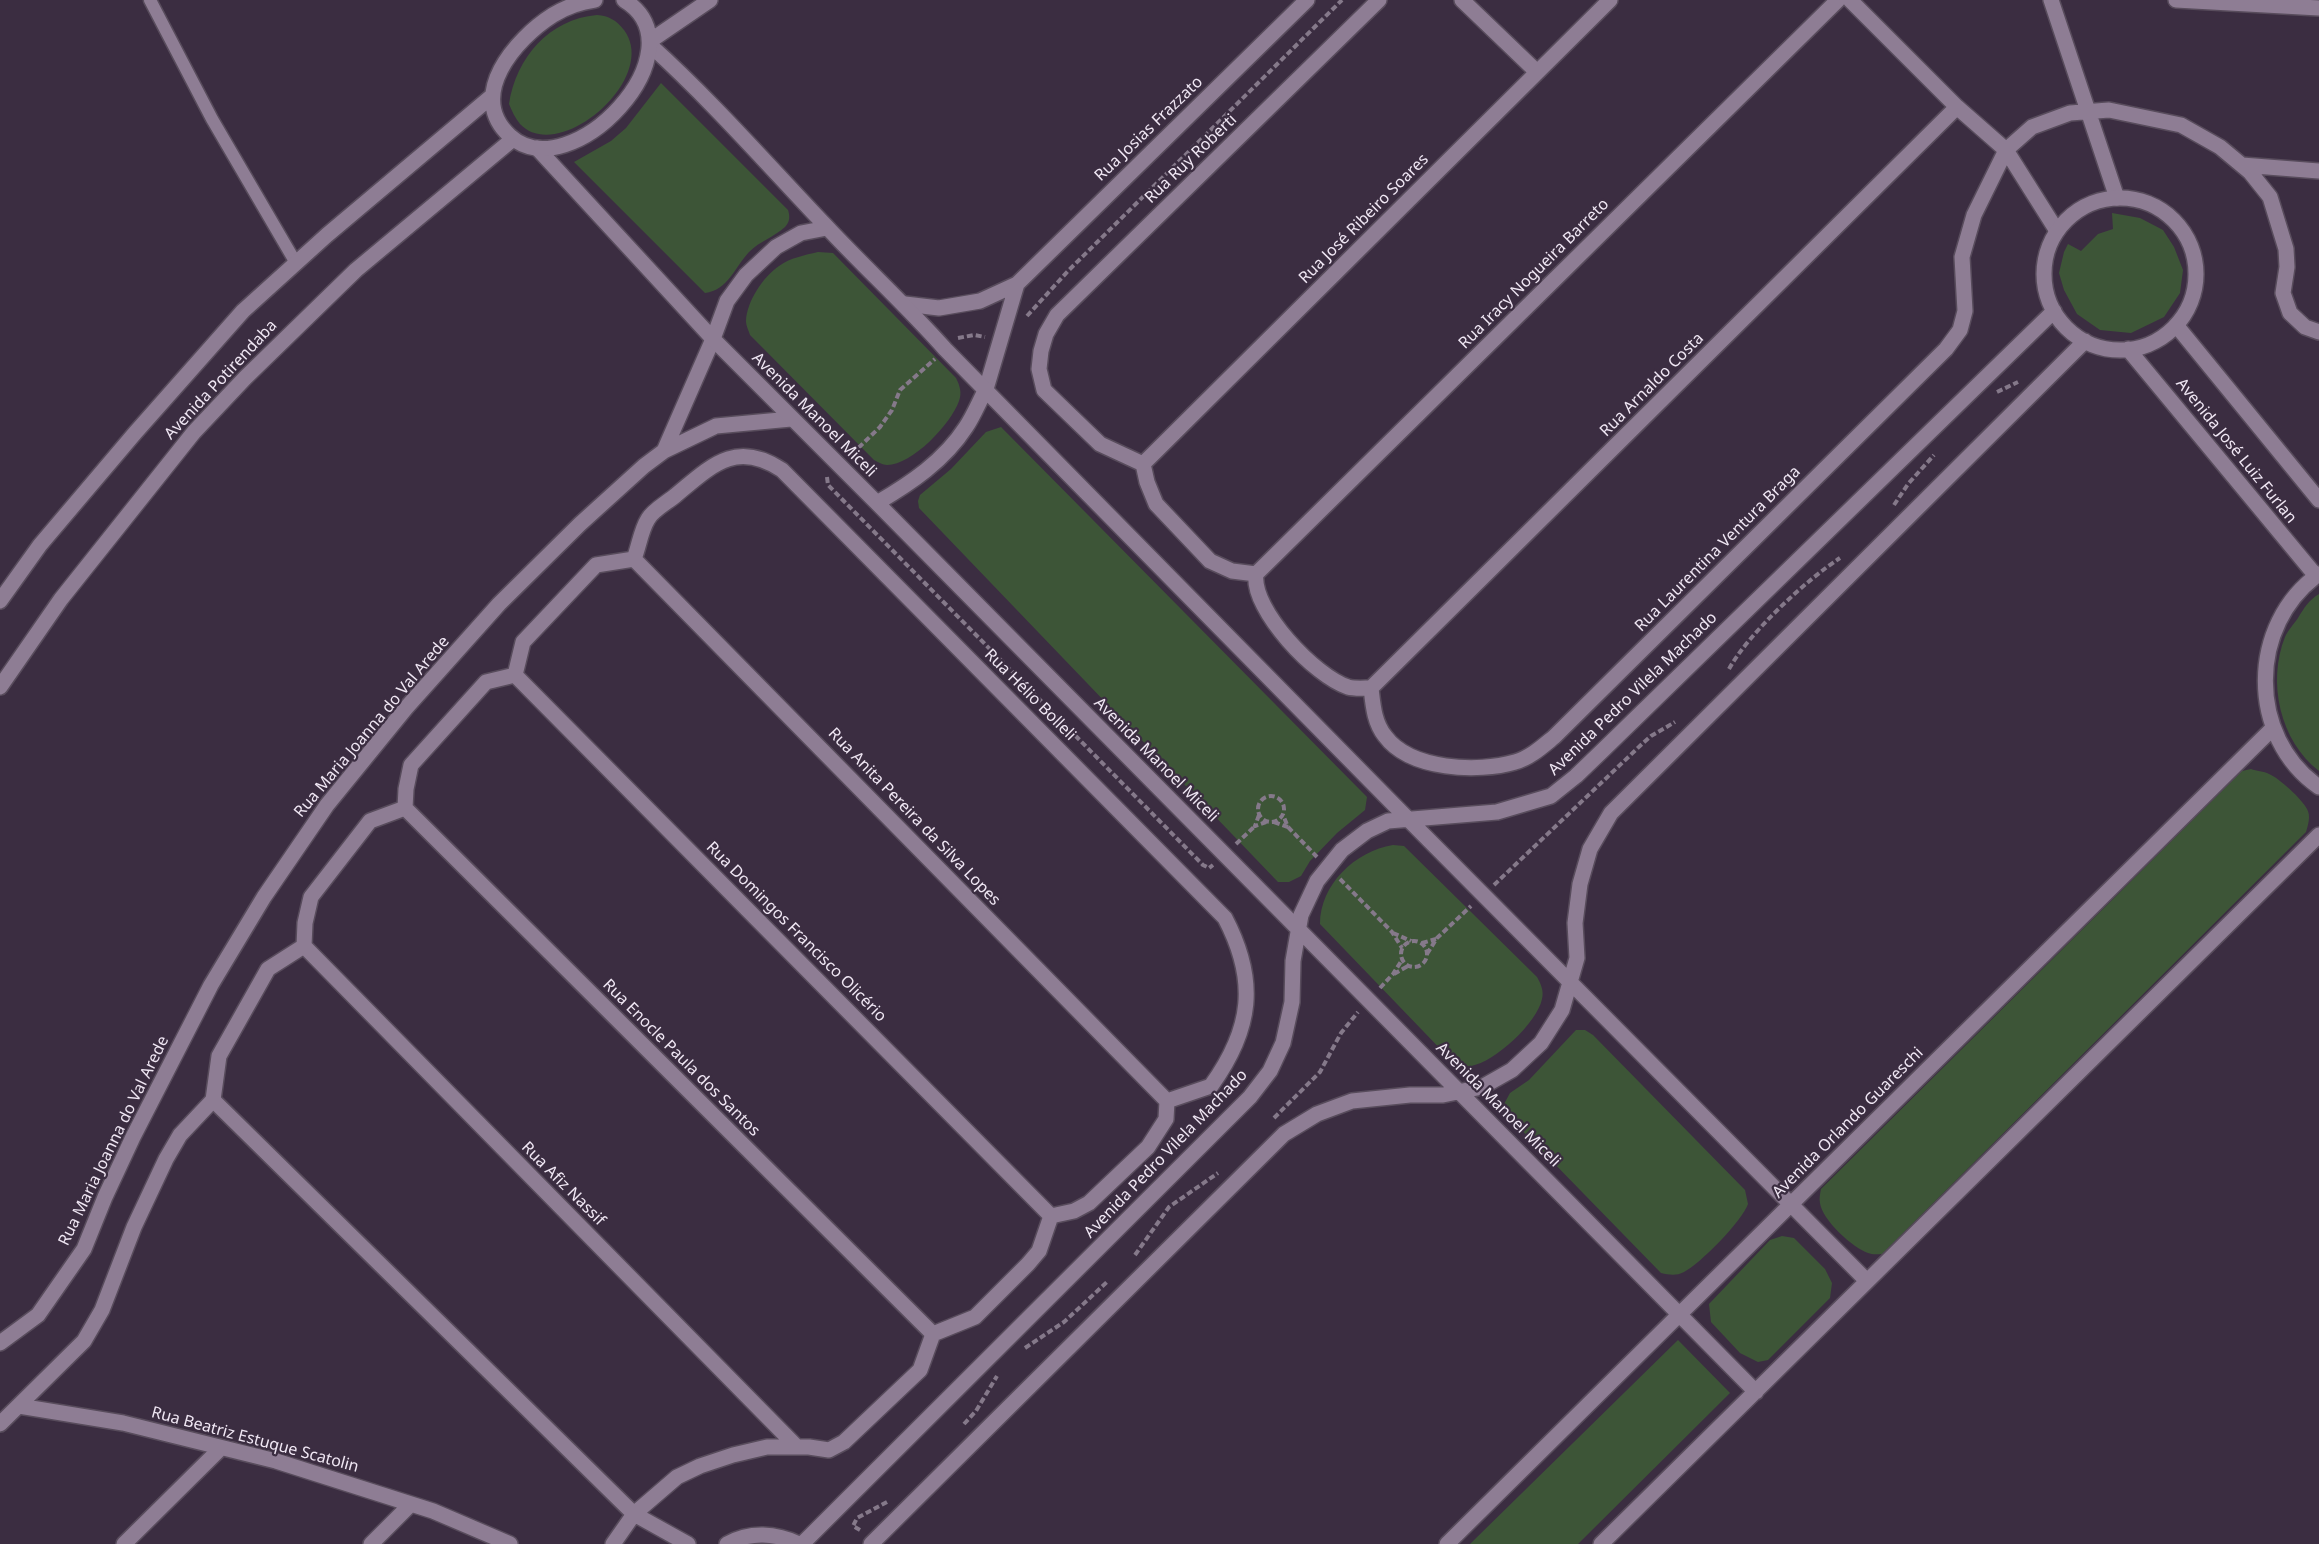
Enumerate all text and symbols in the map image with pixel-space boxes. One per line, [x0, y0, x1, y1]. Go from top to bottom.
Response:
street label: Rua Josias Frazzato [1091, 73, 1207, 185]
street label: Rua Ruy Roberti [1141, 110, 1241, 208]
street label: Rua José Ribeiro Soares [1295, 150, 1433, 288]
street label: Rua Iracy Nogueira Barreto [1455, 195, 1613, 353]
street label: Avenida Potirendaba [161, 316, 281, 444]
street label: Rua Arnaldo Costa [1596, 329, 1708, 441]
street label: Avenida Manoel Miceli [748, 349, 880, 481]
street label: Avenida José Luiz Furlan [2172, 375, 2300, 527]
street label: Rua Laurentina Ventura Braga [1631, 462, 1805, 636]
street label: Avenida Pedro Vilela Machado [1545, 608, 1721, 780]
street label: Rua Maria Joanna do Val Arede [290, 632, 454, 822]
street label: Rua Hélio Bolleli [980, 645, 1080, 745]
street label: Avenida Manoel Miceli [1090, 694, 1222, 826]
street label: Rua Anita Pereira da Silva Lopes [824, 724, 1004, 910]
street label: Rua Domingos Francisco Olicério [702, 838, 890, 1026]
street label: Rua Enocle Paula dos Santos [598, 975, 764, 1141]
street label: Rua Maria Joanna do Val Arede [55, 1033, 173, 1249]
street label: Avenida Manoel Miceli [1432, 1039, 1564, 1171]
street label: Avenida Orlando Guareschi [1769, 1044, 1927, 1202]
street label: Avenida Pedro Vilela Machado [1080, 1066, 1252, 1242]
street label: Rua Afiz Nassif [517, 1138, 609, 1230]
street label: Rua Beatriz Estuque Scatolin [149, 1403, 361, 1477]

